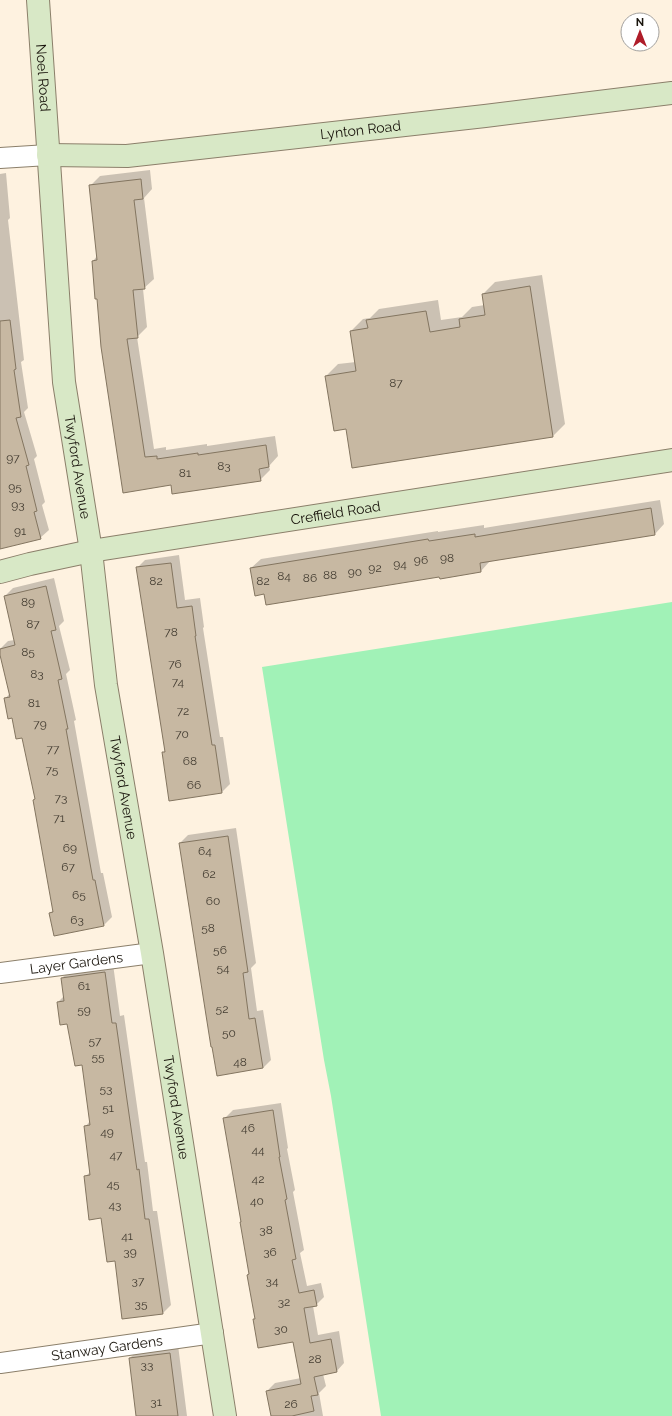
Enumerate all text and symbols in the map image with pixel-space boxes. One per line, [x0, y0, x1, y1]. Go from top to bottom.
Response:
north arrow [620, 12, 660, 52]
text: N [636, 16, 644, 29]
street label: Noel Road [33, 43, 54, 112]
street label: Lynton Road [319, 117, 402, 142]
house number: 87 [389, 376, 403, 390]
street label: Twyford Avenue [61, 414, 94, 520]
house number: 97 [6, 451, 20, 465]
house number: 83 [217, 459, 231, 473]
house number: 81 [179, 466, 191, 480]
house number: 95 [8, 480, 22, 494]
house number: 93 [11, 498, 25, 512]
street label: Creffield Road [290, 498, 382, 528]
house number: 91 [14, 524, 26, 538]
house number: 98 [440, 551, 454, 565]
house number: 96 [414, 553, 428, 567]
house number: 94 [393, 557, 407, 571]
house number: 92 [368, 561, 382, 575]
house number: 90 [348, 565, 362, 579]
house number: 88 [323, 568, 337, 582]
house number: 84 [277, 569, 291, 583]
house number: 86 [303, 571, 317, 585]
house number: 82 [149, 574, 163, 588]
house number: 82 [256, 574, 270, 588]
house number: 89 [21, 595, 35, 609]
house number: 87 [26, 617, 40, 631]
house number: 78 [164, 625, 178, 639]
house number: 85 [21, 645, 35, 659]
house number: 76 [168, 657, 182, 671]
house number: 83 [30, 667, 44, 681]
house number: 74 [172, 675, 185, 689]
house number: 81 [28, 696, 40, 710]
house number: 72 [177, 704, 189, 718]
house number: 79 [33, 717, 47, 731]
house number: 70 [175, 727, 189, 741]
street label: Twyford Avenue [107, 735, 140, 841]
house number: 77 [47, 742, 60, 756]
house number: 68 [183, 754, 197, 768]
house number: 75 [46, 763, 59, 777]
house number: 66 [187, 778, 201, 792]
house number: 73 [55, 791, 67, 805]
house number: 71 [53, 811, 65, 825]
house number: 69 [63, 841, 77, 855]
house number: 64 [198, 844, 212, 858]
house number: 67 [61, 860, 75, 874]
house number: 62 [202, 867, 216, 881]
house number: 65 [72, 888, 86, 902]
house number: 60 [206, 894, 220, 908]
house number: 63 [70, 913, 84, 927]
house number: 58 [201, 921, 215, 935]
house number: 56 [213, 943, 227, 957]
street label: Layer Gardens [29, 949, 124, 977]
house number: 54 [216, 961, 230, 975]
house number: 61 [78, 979, 90, 993]
house number: 52 [216, 1002, 228, 1016]
house number: 59 [77, 1003, 91, 1017]
house number: 50 [222, 1026, 236, 1040]
house number: 57 [89, 1034, 102, 1048]
house number: 55 [91, 1050, 105, 1064]
street label: Twyford Avenue [160, 1054, 192, 1160]
house number: 48 [233, 1055, 247, 1069]
house number: 53 [100, 1082, 112, 1096]
house number: 51 [102, 1101, 114, 1115]
house number: 46 [241, 1121, 255, 1135]
house number: 49 [100, 1125, 114, 1139]
house number: 44 [251, 1143, 265, 1157]
house number: 47 [110, 1148, 123, 1162]
house number: 42 [252, 1172, 264, 1186]
house number: 45 [106, 1177, 120, 1191]
house number: 40 [250, 1194, 264, 1208]
house number: 43 [109, 1198, 121, 1212]
house number: 38 [259, 1223, 273, 1237]
house number: 41 [121, 1229, 133, 1243]
house number: 39 [123, 1245, 137, 1259]
house number: 36 [263, 1245, 277, 1259]
house number: 37 [132, 1274, 145, 1288]
house number: 34 [266, 1274, 279, 1288]
house number: 32 [278, 1295, 290, 1309]
house number: 35 [135, 1297, 148, 1311]
house number: 30 [274, 1322, 288, 1336]
street label: Stanway Gardens [50, 1332, 164, 1364]
house number: 28 [308, 1352, 322, 1366]
house number: 33 [141, 1358, 153, 1372]
house number: 31 [150, 1395, 162, 1409]
house number: 26 [284, 1397, 298, 1411]

